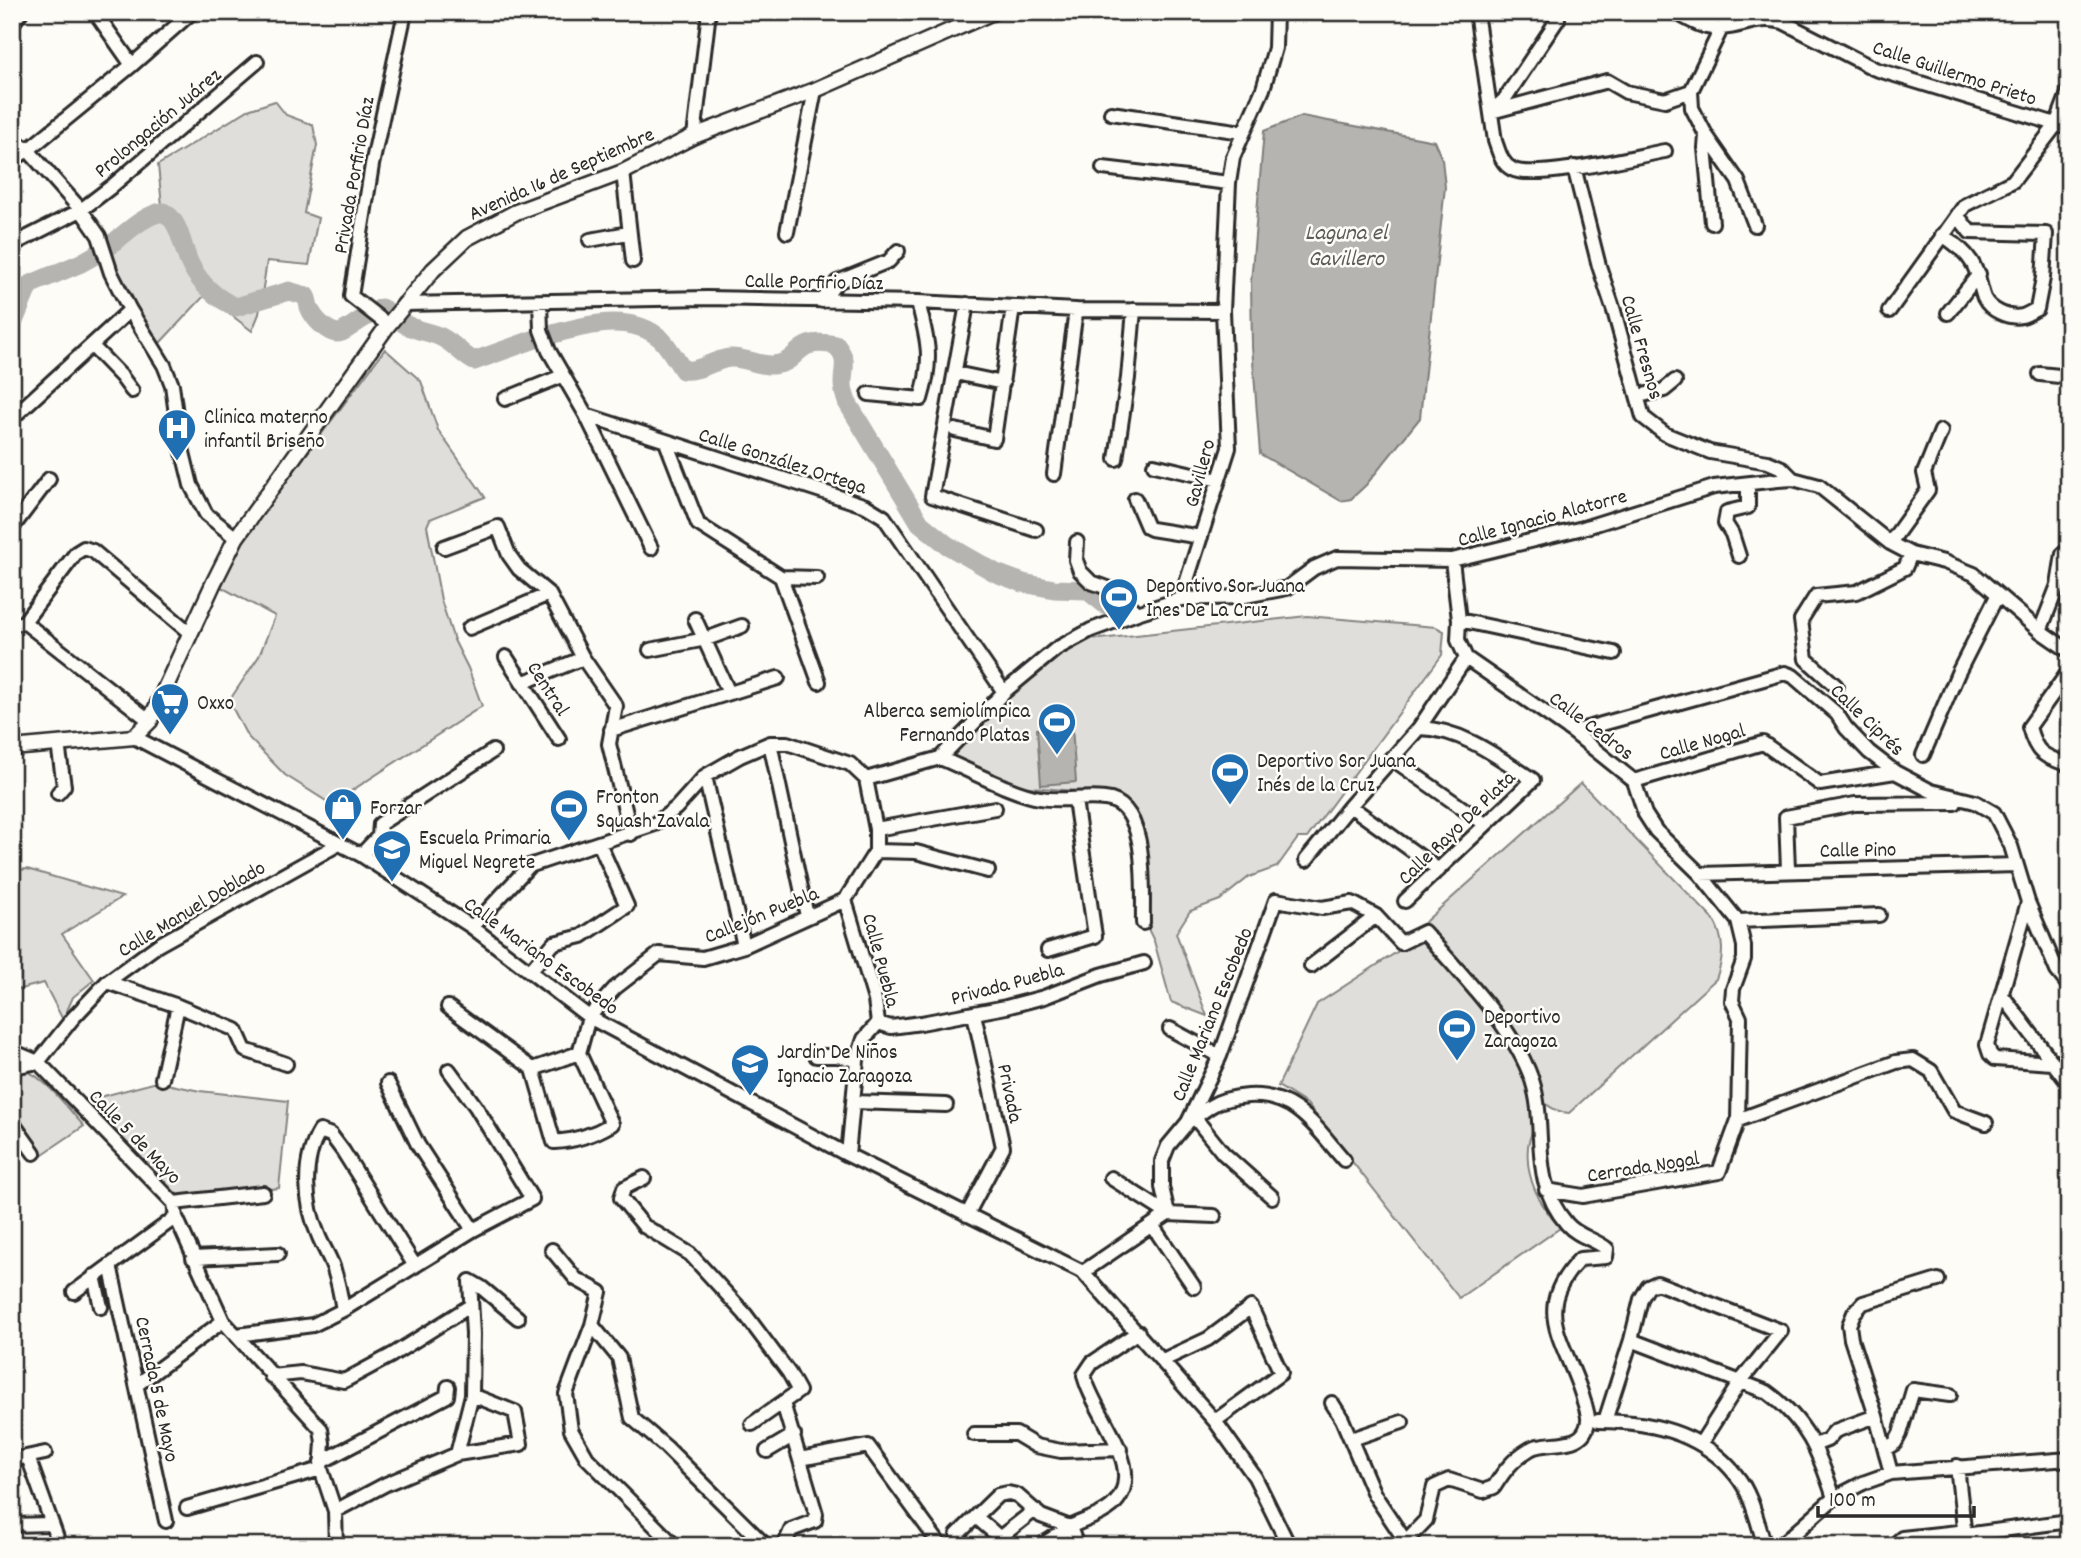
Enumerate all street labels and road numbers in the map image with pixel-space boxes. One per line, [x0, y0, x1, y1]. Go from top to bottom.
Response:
street label: Calle Guillermo Prieto [1868, 34, 2040, 116]
street label: Prolongación Juárez [89, 62, 229, 187]
street label: Privada Porfirio Díaz [327, 95, 385, 256]
street label: Avenida 16 de Septiembre [464, 121, 660, 230]
street label: Calle Porfirio Díaz [744, 268, 884, 300]
street label: Calle Fresnos [1611, 292, 1669, 404]
street label: Calle González Ortega [694, 422, 871, 505]
street label: Gavillero [1178, 436, 1225, 511]
street label: Calle Ignacio Alatorre [1455, 483, 1631, 557]
street label: Central [518, 656, 575, 723]
street label: Calle Ciprés [1822, 678, 1910, 765]
street label: Calle Cedros [1541, 685, 1639, 769]
street label: Calle Nogal [1656, 717, 1749, 770]
street label: Calle Rayo De Plata [1392, 764, 1525, 893]
street label: Calle Pino [1819, 836, 1897, 868]
street label: Calle Manuel Doblado [113, 855, 272, 967]
street label: Callejón Puebla [701, 880, 825, 953]
street label: Calle Mariano Escobedo [456, 891, 624, 1024]
street label: Calle Puebla [852, 911, 906, 1012]
street label: Calle Mariano Escobedo [1165, 924, 1262, 1107]
street label: Privada Puebla [948, 956, 1069, 1015]
street label: Privada [987, 1061, 1029, 1127]
street label: Calle 5 de Mayo [80, 1084, 187, 1193]
street label: Cerrada Nogal [1585, 1145, 1702, 1193]
street label: Cerrada 5 de Mayo [125, 1314, 185, 1465]

